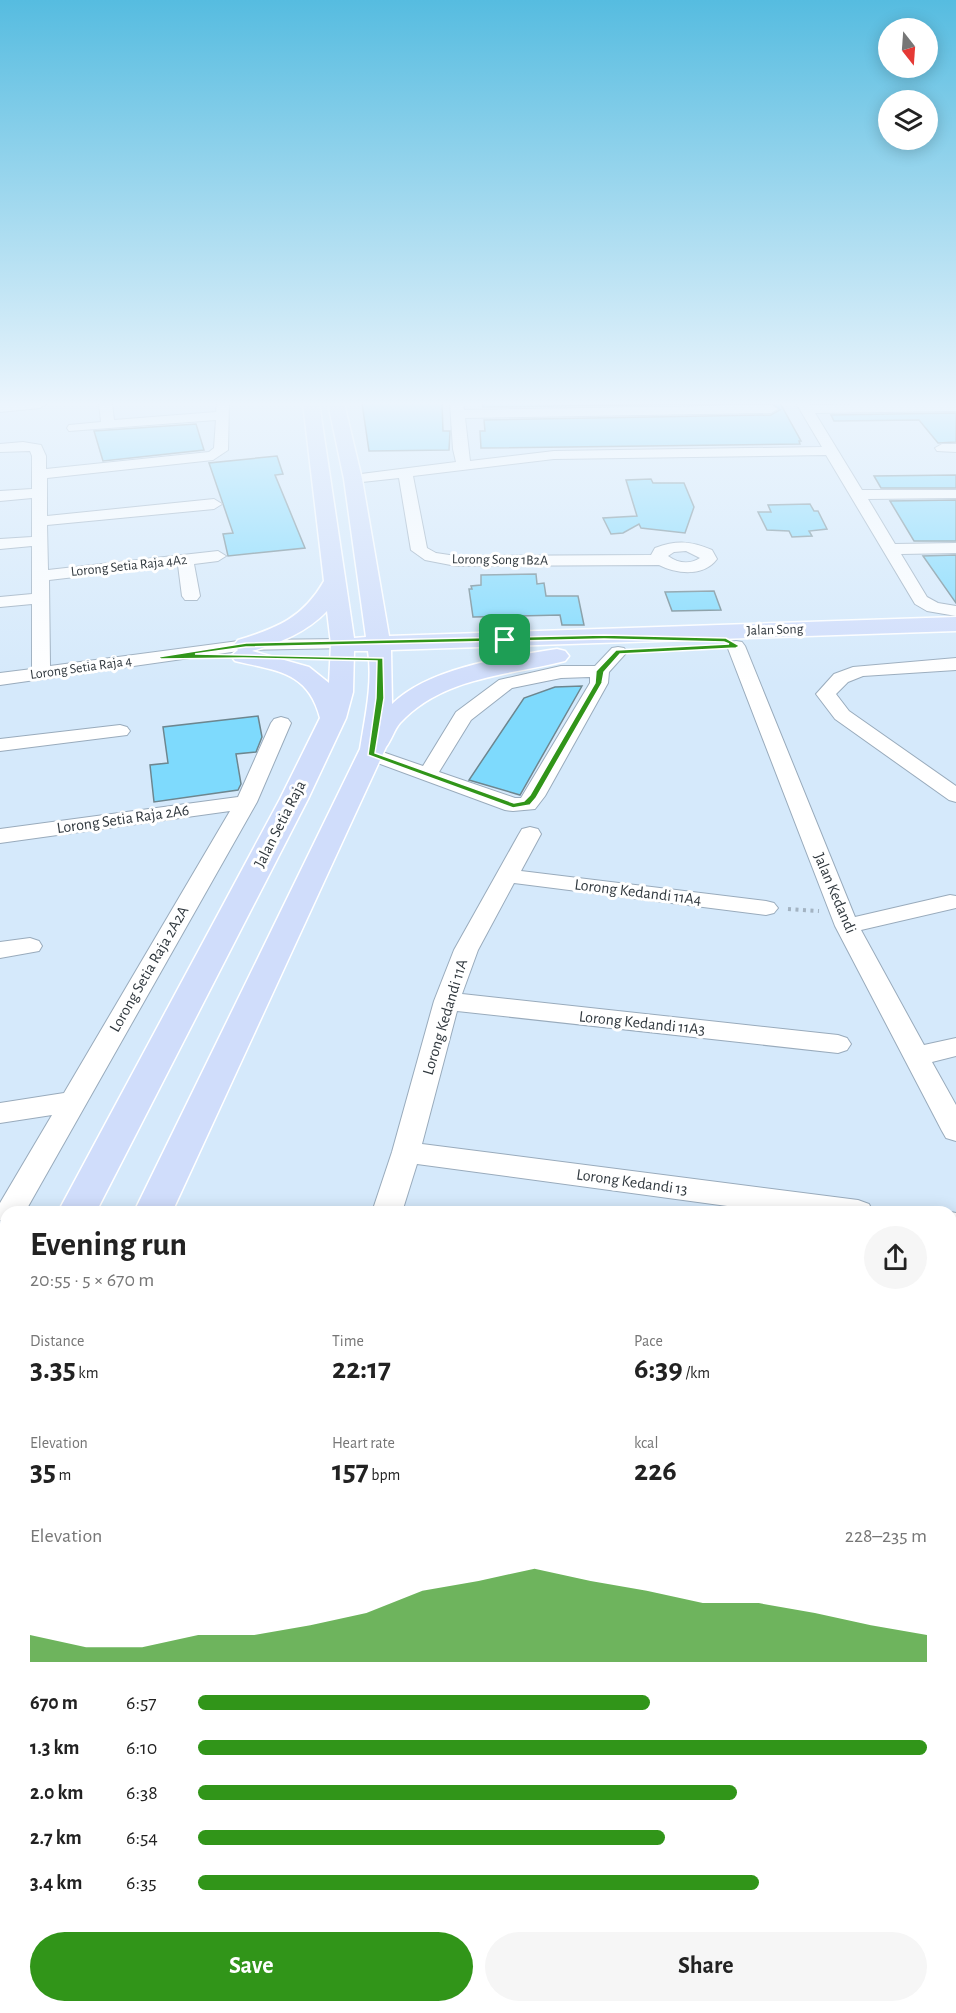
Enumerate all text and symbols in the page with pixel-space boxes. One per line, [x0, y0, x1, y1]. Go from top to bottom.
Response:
north arrow [878, 18, 938, 78]
map controls [878, 18, 938, 150]
button: layers [878, 90, 938, 150]
street label: Lorong Song 1B2A [452, 552, 548, 568]
street label: Lorong Setia Raja 4A2 [70, 553, 188, 579]
pin [479, 614, 530, 665]
street label: Jalan Song [746, 622, 804, 638]
icon: arrive [488, 623, 521, 656]
street label: Lorong Setia Raja 4 [29, 654, 133, 682]
street label: Jalan Setia Raja [251, 778, 310, 871]
street label: Lorong Setia Raja 2A6 [56, 802, 190, 837]
street label: Jalan Kedandi [811, 850, 859, 936]
street label: Lorong Kedandi 11A4 [574, 876, 703, 908]
street label: Lorong Setia Raja 2A2A [106, 903, 192, 1035]
street label: Lorong Kedandi 11A [420, 957, 470, 1077]
street label: Lorong Kedandi 11A3 [578, 1008, 706, 1038]
street label: Lorong Kedandi 13 [575, 1166, 689, 1198]
button: share [864, 1226, 927, 1289]
text: Evening run [30, 1229, 187, 1262]
text: 20:55 · 5 × 670 m [30, 1270, 154, 1290]
text: Distance [30, 1333, 84, 1349]
text: Time [332, 1333, 364, 1349]
text: Pace [634, 1333, 663, 1349]
text: 3.35 [30, 1354, 76, 1384]
text: 22:17 [332, 1354, 391, 1384]
text: 6:39 [634, 1354, 683, 1384]
text: km [76, 1365, 98, 1381]
text: /km [683, 1365, 710, 1381]
text: Elevation [30, 1435, 88, 1451]
text: Heart rate [332, 1435, 395, 1451]
text: kcal [634, 1435, 658, 1451]
text: 35 [30, 1456, 56, 1486]
text: 157 [332, 1456, 369, 1486]
text: 226 [634, 1456, 677, 1486]
text: m [56, 1467, 71, 1483]
text: bpm [369, 1467, 400, 1483]
text: Elevation [30, 1526, 102, 1546]
text: 228–235 m [845, 1526, 927, 1546]
text: 670 m [30, 1693, 78, 1713]
text: 6:57 [126, 1693, 157, 1713]
text: 1.3 km [30, 1738, 79, 1758]
text: 6:10 [126, 1738, 157, 1758]
text: 2.0 km [30, 1783, 83, 1803]
text: 6:38 [126, 1783, 158, 1803]
text: 2.7 km [30, 1828, 82, 1848]
text: 6:54 [126, 1828, 158, 1848]
text: 3.4 km [30, 1873, 82, 1893]
text: 6:35 [126, 1873, 157, 1893]
button: Save [30, 1932, 473, 2001]
button: Share [485, 1932, 927, 2001]

